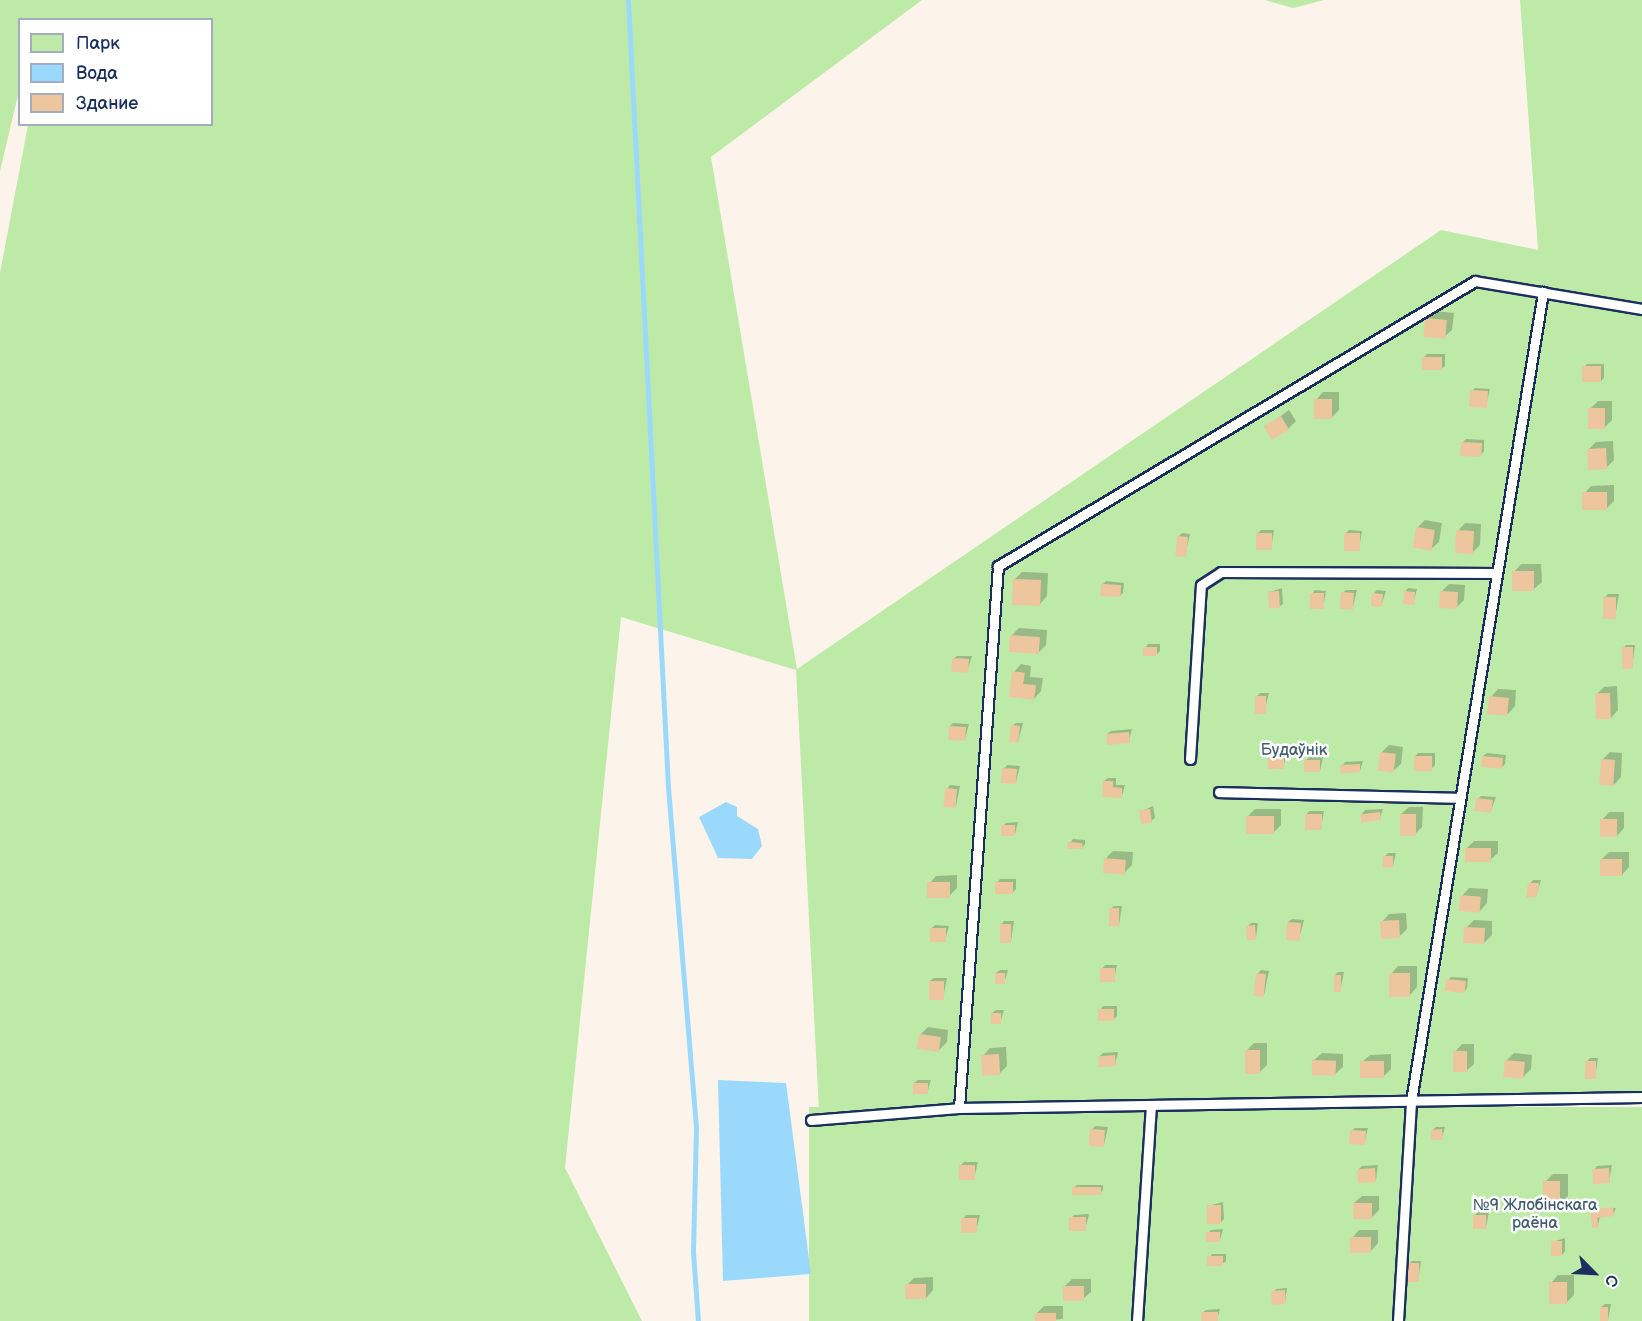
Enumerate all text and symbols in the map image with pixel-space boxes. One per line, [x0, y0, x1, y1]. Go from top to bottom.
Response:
legend [18, 18, 213, 126]
text: Парк [76, 33, 120, 54]
text: Вода [76, 63, 118, 84]
text: Здание [76, 93, 138, 114]
park label: Будаўнік [1261, 741, 1327, 761]
park label: №9 Жлобінскага раёна [1473, 1196, 1597, 1234]
north arrow [1564, 1243, 1624, 1303]
text: С [1600, 1272, 1622, 1289]

